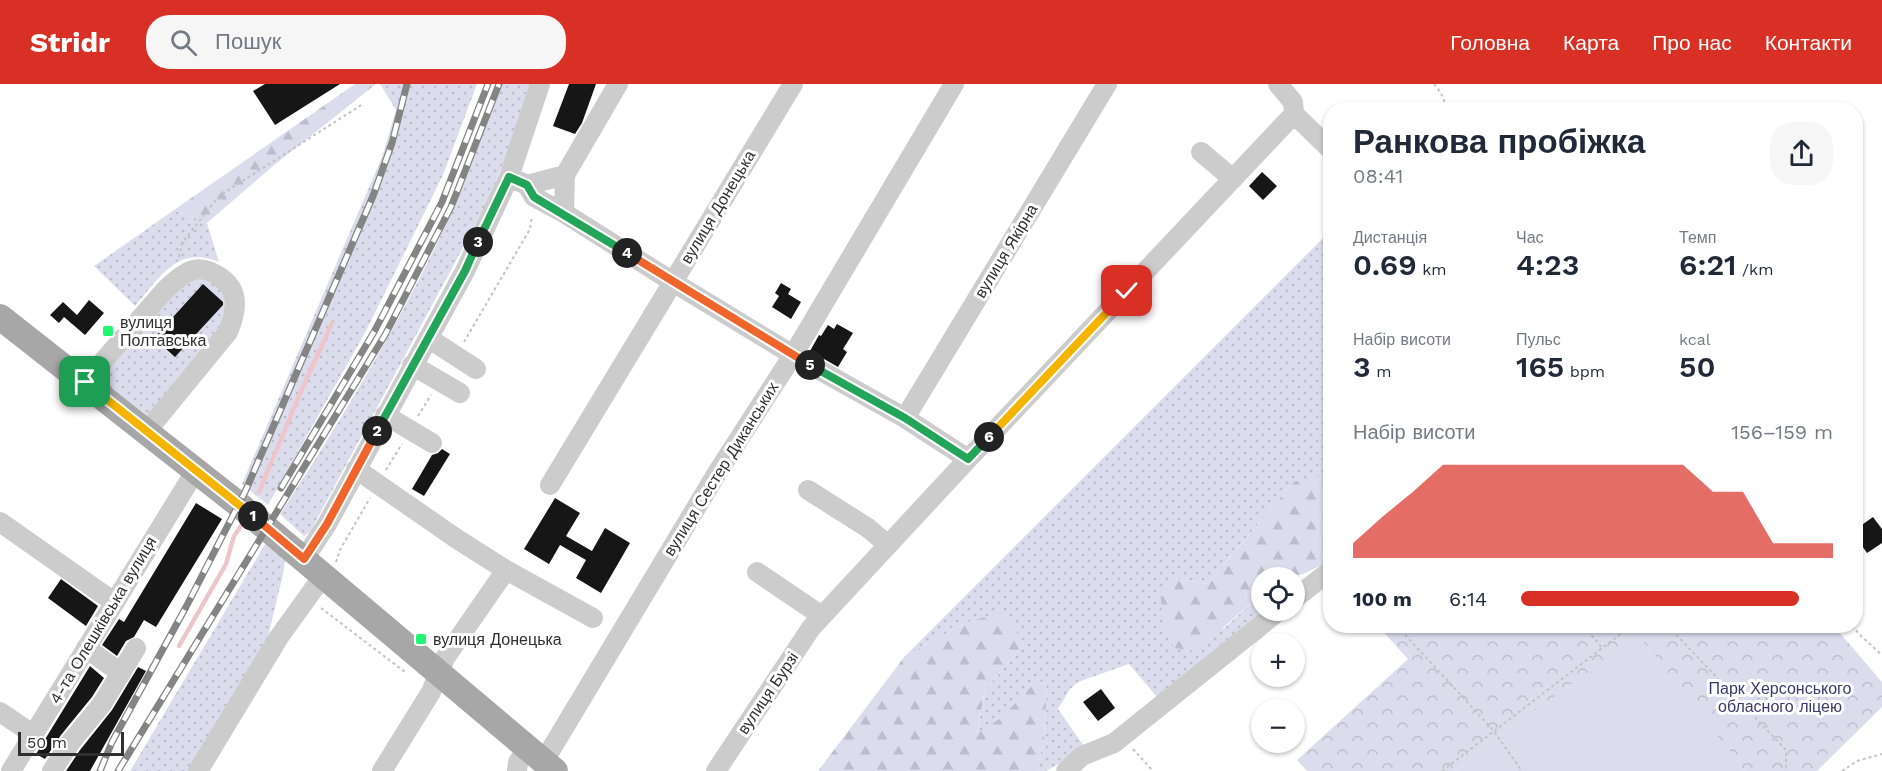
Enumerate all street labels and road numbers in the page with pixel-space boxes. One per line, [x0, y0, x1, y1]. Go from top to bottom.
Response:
street label: вулиця Донецька [677, 147, 759, 267]
street label: вулиця Якірна [971, 201, 1042, 301]
street label: вулиця Сестер Диканських [660, 379, 782, 559]
street label: 4-та Олешківська вулиця [46, 533, 160, 707]
street label: вулиця Бурзі [734, 648, 802, 738]

